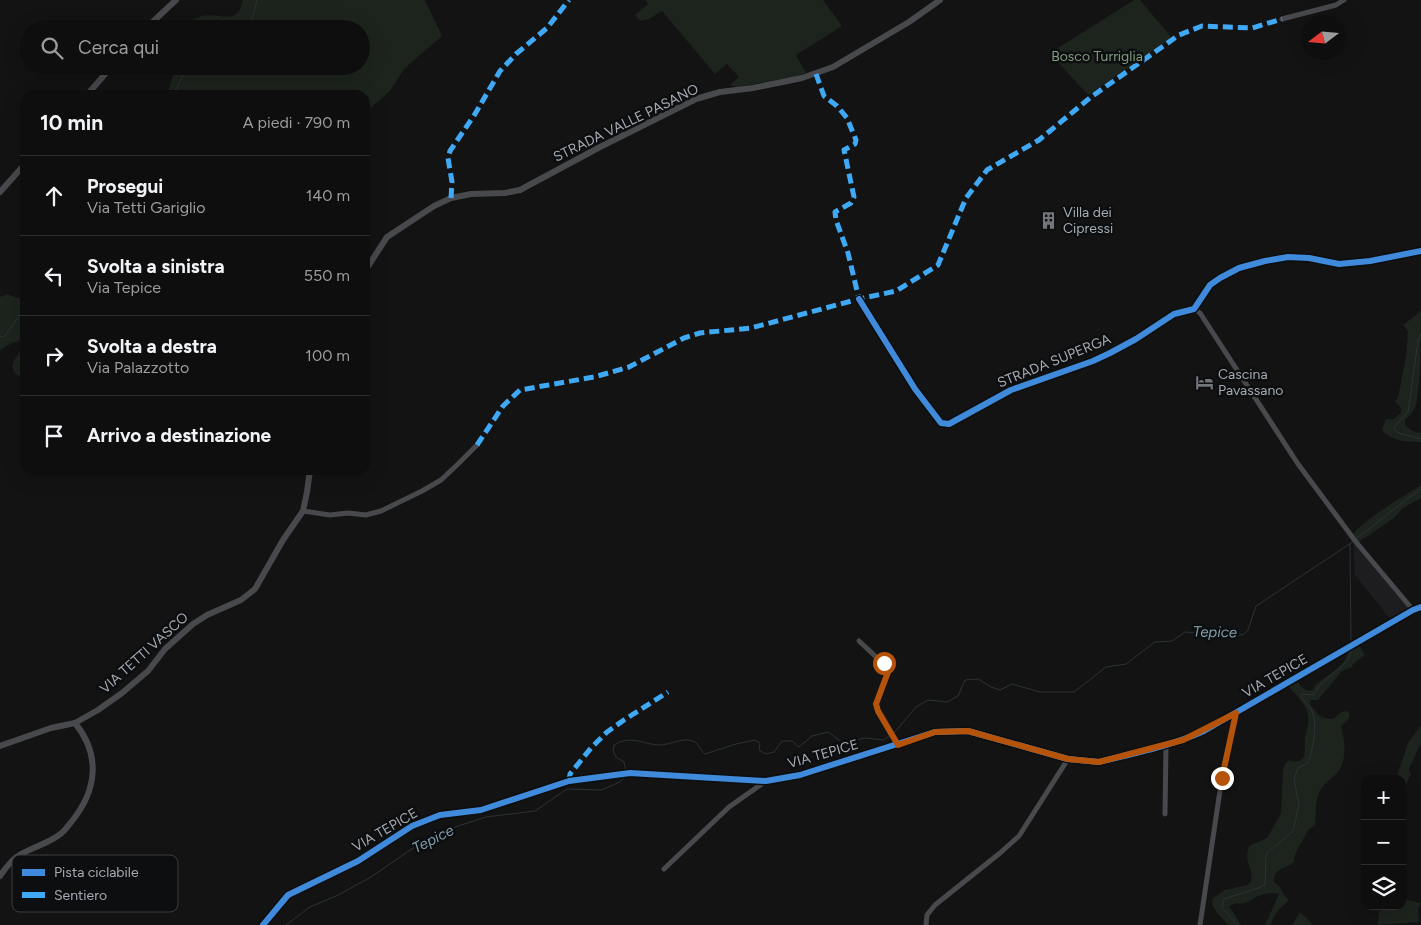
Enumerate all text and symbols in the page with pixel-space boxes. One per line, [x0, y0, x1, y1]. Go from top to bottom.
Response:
north arrow [1301, 15, 1346, 60]
search box [20, 20, 370, 75]
icon: search [38, 34, 66, 62]
text: Cerca qui [78, 36, 159, 59]
park label: Bosco Turriglia [1051, 48, 1143, 65]
street label: STRADA VALLE PASANO [551, 80, 701, 166]
text: 10 min [40, 110, 103, 135]
text: A piedi · 790 m [243, 113, 350, 132]
text: Prosegui [87, 175, 163, 198]
icon: ahead [40, 182, 68, 210]
text: 140 m [306, 186, 350, 205]
text: Via Tetti Gariglio [87, 198, 206, 217]
place label: Villa dei Cipressi [1063, 204, 1113, 237]
building icon: Villa dei Cipressi [1039, 210, 1059, 230]
text: Svolta a sinistra [87, 255, 225, 278]
icon: left [40, 262, 68, 290]
text: 550 m [304, 266, 350, 285]
text: Via Tepice [87, 278, 161, 297]
street label: STRADA SUPERGA [995, 330, 1114, 392]
text: Svolta a destra [87, 335, 217, 358]
icon: right [40, 342, 68, 370]
text: 100 m [305, 346, 350, 365]
text: Via Palazzotto [87, 358, 189, 377]
place label: Cascina Pavassano [1218, 366, 1283, 399]
hotel icon: Cascina Pavassano [1194, 372, 1214, 392]
icon: arrive [40, 422, 68, 450]
text: Arrivo a destinazione [87, 424, 271, 447]
street label: VIA TETTI VASCO [96, 609, 192, 697]
water label: Tepice [1193, 623, 1237, 641]
street label: VIA TEPICE [1239, 650, 1311, 702]
route start [873, 652, 896, 675]
street label: VIA TEPICE [786, 736, 860, 772]
route end [1211, 767, 1234, 790]
map controls [1361, 775, 1406, 910]
button: + [1361, 775, 1406, 820]
street label: VIA TEPICE [349, 804, 421, 856]
button: − [1361, 820, 1406, 865]
water label: Tepice [409, 821, 457, 857]
legend [12, 855, 178, 912]
text: Pista ciclabile [54, 864, 139, 881]
button: layers [1361, 865, 1406, 910]
text: Sentiero [54, 887, 107, 904]

